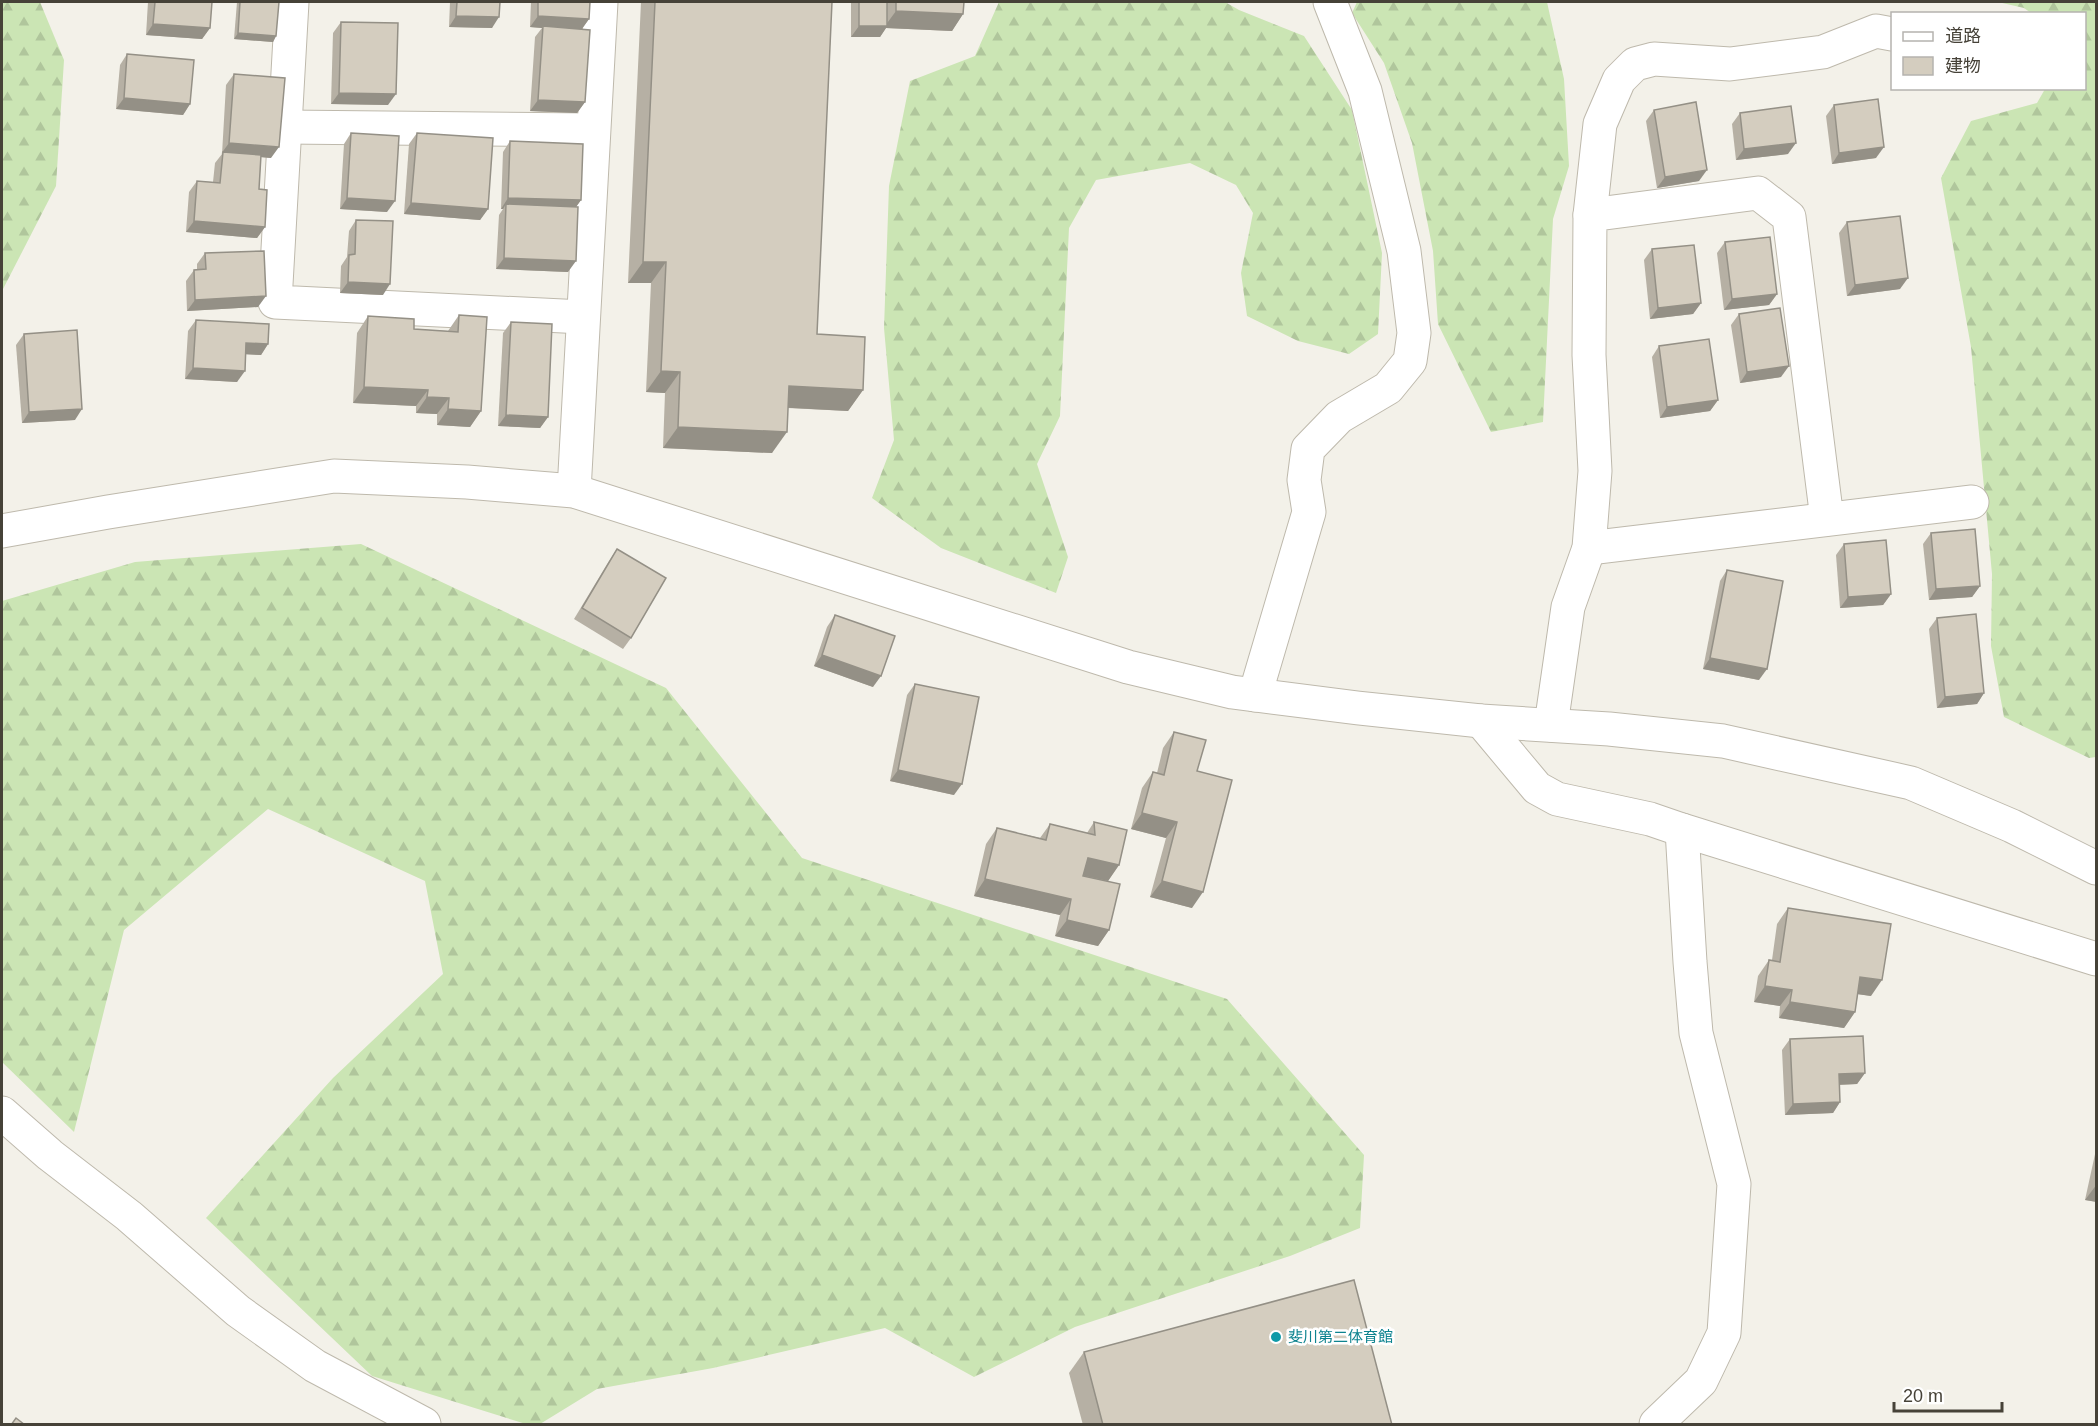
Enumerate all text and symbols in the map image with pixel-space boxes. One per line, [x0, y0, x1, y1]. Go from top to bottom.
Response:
legend [1891, 12, 2086, 90]
text: 道路 [1945, 26, 1981, 46]
text: 建物 [1945, 56, 1981, 76]
place label: 斐川第二体育館 [1288, 1328, 1393, 1345]
marker: 斐川第二体育館 [1269, 1330, 1283, 1344]
scale bar [1894, 1375, 2002, 1413]
text: 20 m [1903, 1386, 1943, 1406]

